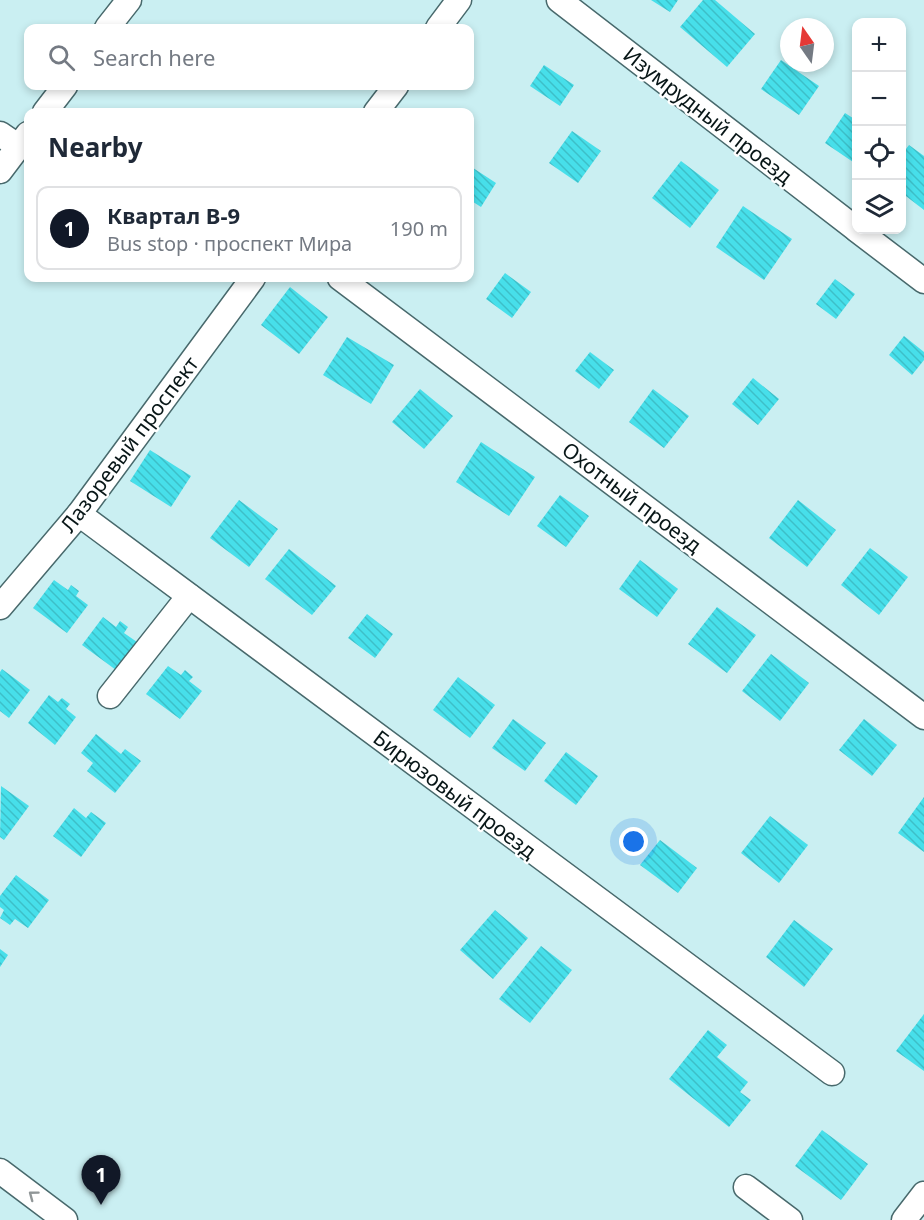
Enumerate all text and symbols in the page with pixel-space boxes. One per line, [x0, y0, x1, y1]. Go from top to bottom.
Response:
north arrow [780, 18, 834, 72]
map controls [852, 18, 906, 234]
button: + [852, 18, 906, 72]
search box [24, 24, 474, 90]
street label: Изумрудный проезд [618, 40, 798, 190]
icon: search [45, 41, 78, 74]
text: Search here [93, 42, 215, 72]
button: − [852, 72, 906, 126]
button: locate [852, 126, 906, 180]
text: Nearby [48, 129, 143, 165]
button: layers [852, 180, 906, 234]
text: Квартал В-9 [107, 200, 240, 230]
text: 1 [64, 215, 75, 242]
text: 190 m [390, 215, 448, 242]
text: Bus stop · проспект Мира [107, 230, 352, 257]
street label: Лазоревый проспект [54, 350, 204, 538]
street label: Охотный проезд [557, 435, 708, 559]
street label: Бирюзовый проезд [368, 724, 542, 865]
your location [619, 827, 648, 856]
pin: 1 [82, 1156, 120, 1205]
one-way arrow [28, 1192, 39, 1203]

